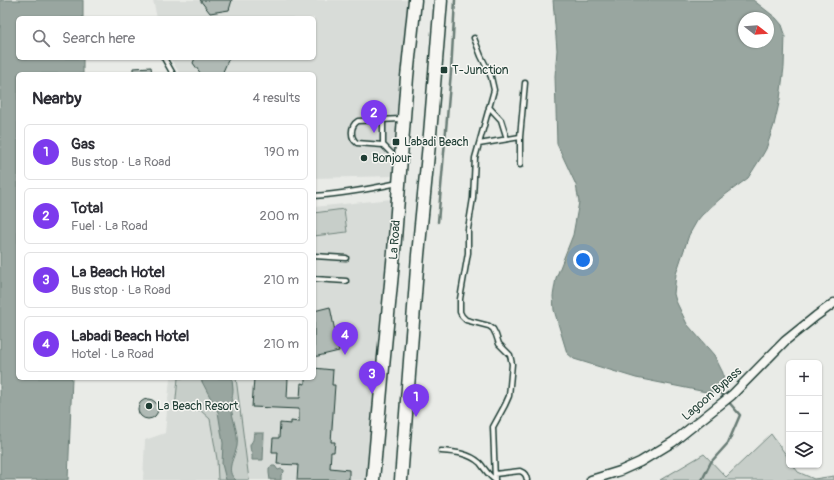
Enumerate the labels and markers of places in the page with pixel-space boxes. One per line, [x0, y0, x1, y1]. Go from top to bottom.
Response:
place label: T-Junction [452, 63, 509, 78]
marker: T-Junction [439, 65, 449, 75]
pin: 2 [361, 100, 387, 133]
place label: Labadi Beach [404, 135, 469, 150]
marker: Labadi Beach [391, 137, 401, 147]
place label: Bonjour [372, 151, 412, 166]
marker: Bonjour [359, 153, 369, 163]
pin: 4 [332, 322, 358, 355]
pin: 3 [359, 361, 385, 394]
pin: 1 [403, 384, 429, 417]
place label: La Beach Resort [157, 399, 239, 414]
marker: La Beach Resort [144, 401, 154, 411]

